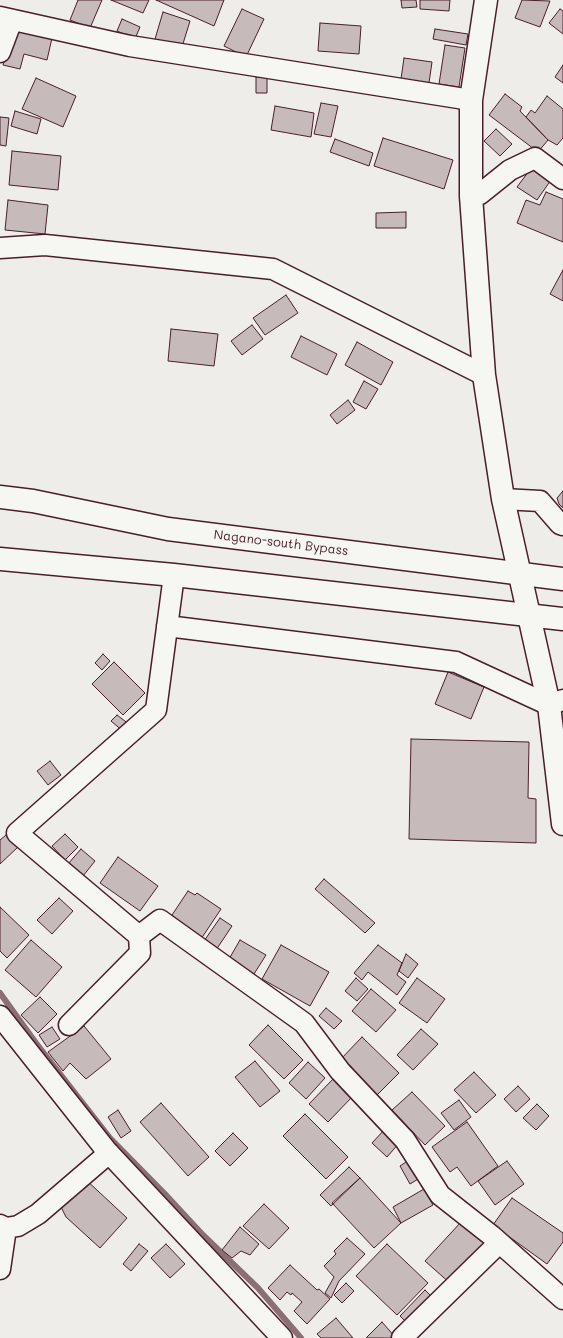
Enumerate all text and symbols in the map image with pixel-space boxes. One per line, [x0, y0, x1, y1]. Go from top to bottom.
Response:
street label: Nagano-south Bypass [213, 527, 349, 559]

